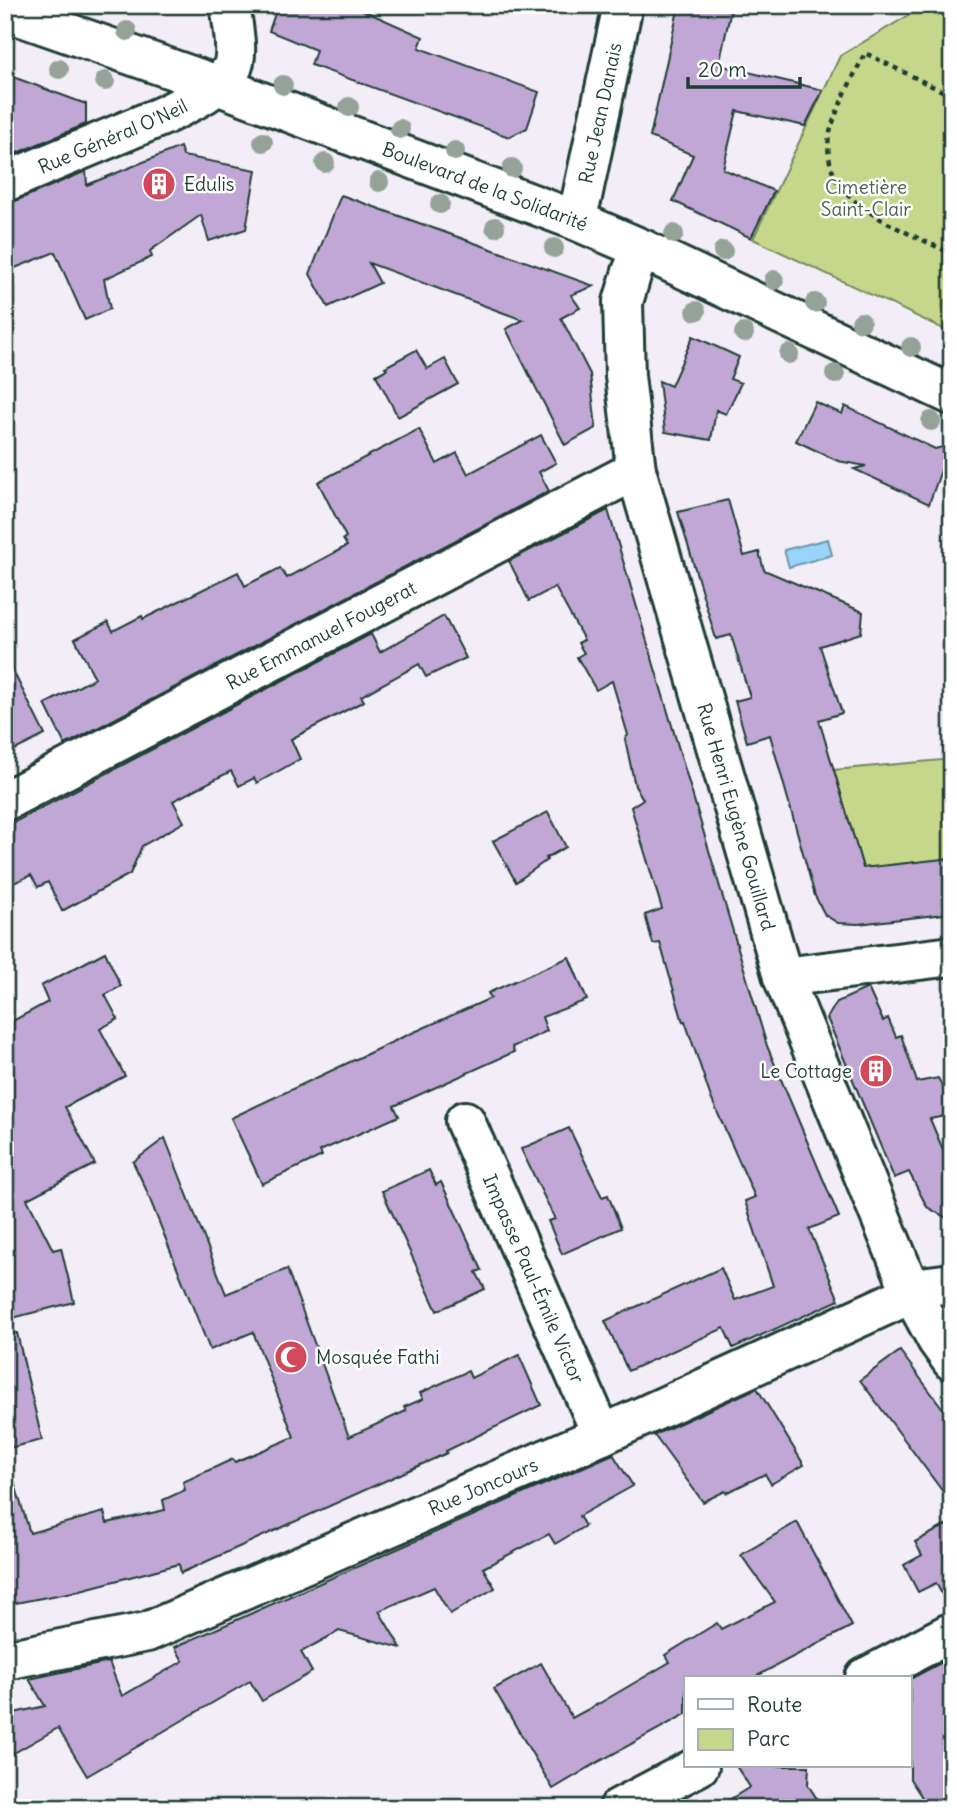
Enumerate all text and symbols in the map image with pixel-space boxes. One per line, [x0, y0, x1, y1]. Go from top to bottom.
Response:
street label: Rue Jean Danais [573, 40, 627, 185]
scale bar [688, 46, 800, 90]
text: 20 m [698, 56, 747, 83]
street label: Rue Général O'Neil [34, 93, 191, 179]
street label: Boulevard de la Solidarité [379, 136, 591, 236]
building icon: Edulis [140, 165, 178, 203]
place label: Edulis [184, 172, 234, 196]
park label: Cimetière Saint-Clair [821, 175, 911, 221]
street label: Rue Emmanuel Fougerat [222, 575, 420, 695]
street label: Rue Henri Eugène Gouillard [692, 700, 781, 933]
building icon: Le Cottage [857, 1052, 895, 1090]
place label: Le Cottage [760, 1059, 852, 1083]
street label: Impasse Paul-Émile Victor [478, 1170, 590, 1387]
mosque icon: Mosquée Fathi [272, 1338, 310, 1376]
place label: Mosquée Fathi [316, 1345, 439, 1369]
street label: Rue Joncours [425, 1452, 541, 1521]
legend [684, 1676, 912, 1768]
text: Route [747, 1691, 802, 1718]
text: Parc [747, 1725, 790, 1752]

